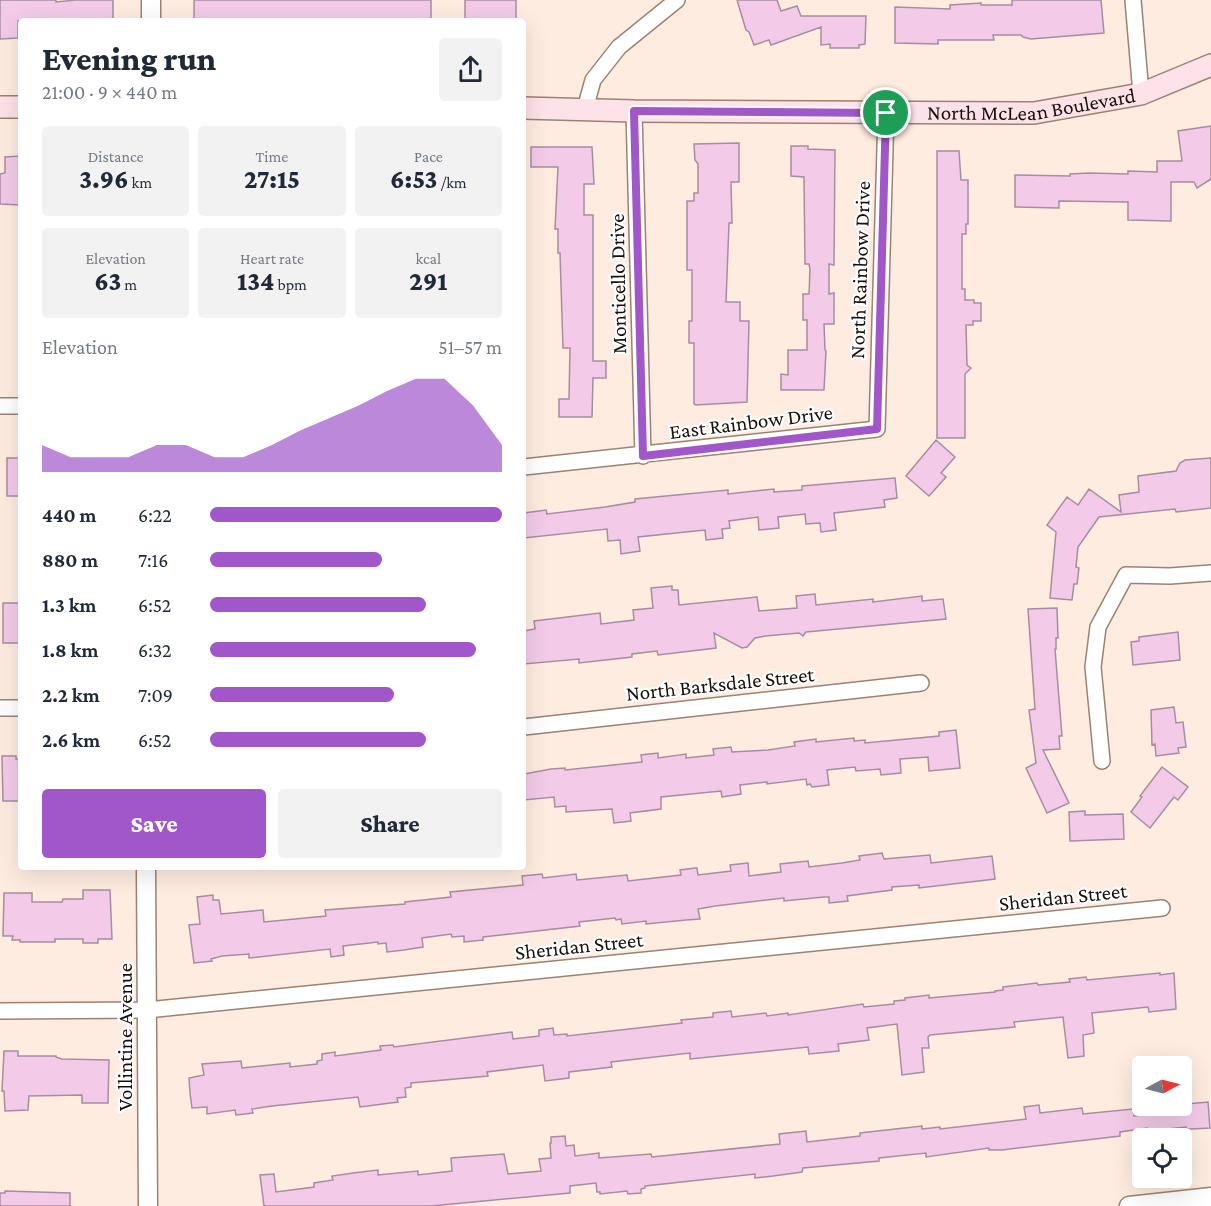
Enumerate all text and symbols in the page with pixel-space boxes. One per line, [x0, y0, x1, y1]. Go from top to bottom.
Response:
button: share [439, 38, 502, 101]
text: Evening run [42, 40, 216, 77]
text: 21:00 · 9 × 440 m [42, 81, 177, 103]
street label: North McLean Boulevard [927, 83, 1137, 125]
pin [860, 87, 911, 138]
icon: arrive [869, 96, 902, 129]
text: Distance [88, 148, 144, 165]
text: Time [256, 148, 288, 165]
text: Pace [414, 148, 443, 165]
text: 3.96 [79, 165, 129, 194]
text: 27:15 [244, 165, 300, 194]
text: 6:53 [390, 165, 437, 194]
text: km [129, 174, 152, 191]
text: /km [437, 174, 467, 191]
street label: North Rainbow Drive [845, 181, 875, 359]
street label: Monticello Drive [605, 214, 631, 354]
text: Elevation [85, 250, 146, 267]
text: Heart rate [240, 250, 304, 267]
text: kcal [415, 250, 441, 267]
text: 63 [94, 267, 121, 296]
text: 134 [237, 267, 274, 296]
text: 291 [409, 267, 447, 296]
text: m [121, 276, 137, 293]
text: bpm [274, 276, 307, 293]
text: Elevation [42, 336, 118, 358]
text: 51–57 m [438, 336, 502, 358]
street label: East Rainbow Drive [668, 400, 834, 444]
text: 440 m [42, 504, 97, 526]
text: 6:22 [138, 504, 172, 526]
text: 880 m [42, 549, 98, 571]
text: 7:16 [138, 549, 168, 571]
text: 1.3 km [42, 594, 96, 616]
text: 6:52 [138, 594, 171, 616]
text: 1.8 km [42, 639, 98, 661]
text: 6:32 [138, 639, 172, 661]
street label: North Barksdale Street [625, 662, 816, 706]
text: 2.2 km [42, 684, 100, 706]
text: 7:09 [138, 684, 173, 706]
text: 2.6 km [42, 729, 100, 751]
text: 6:52 [138, 729, 171, 751]
button: Save [42, 789, 266, 858]
button: Share [278, 789, 502, 858]
street label: Sheridan Street [998, 878, 1129, 916]
street label: Sheridan Street [514, 927, 645, 965]
street label: Vollintine Avenue [113, 963, 137, 1111]
north arrow [1132, 1056, 1192, 1116]
map controls [1132, 1056, 1192, 1188]
button: locate [1132, 1128, 1192, 1188]

